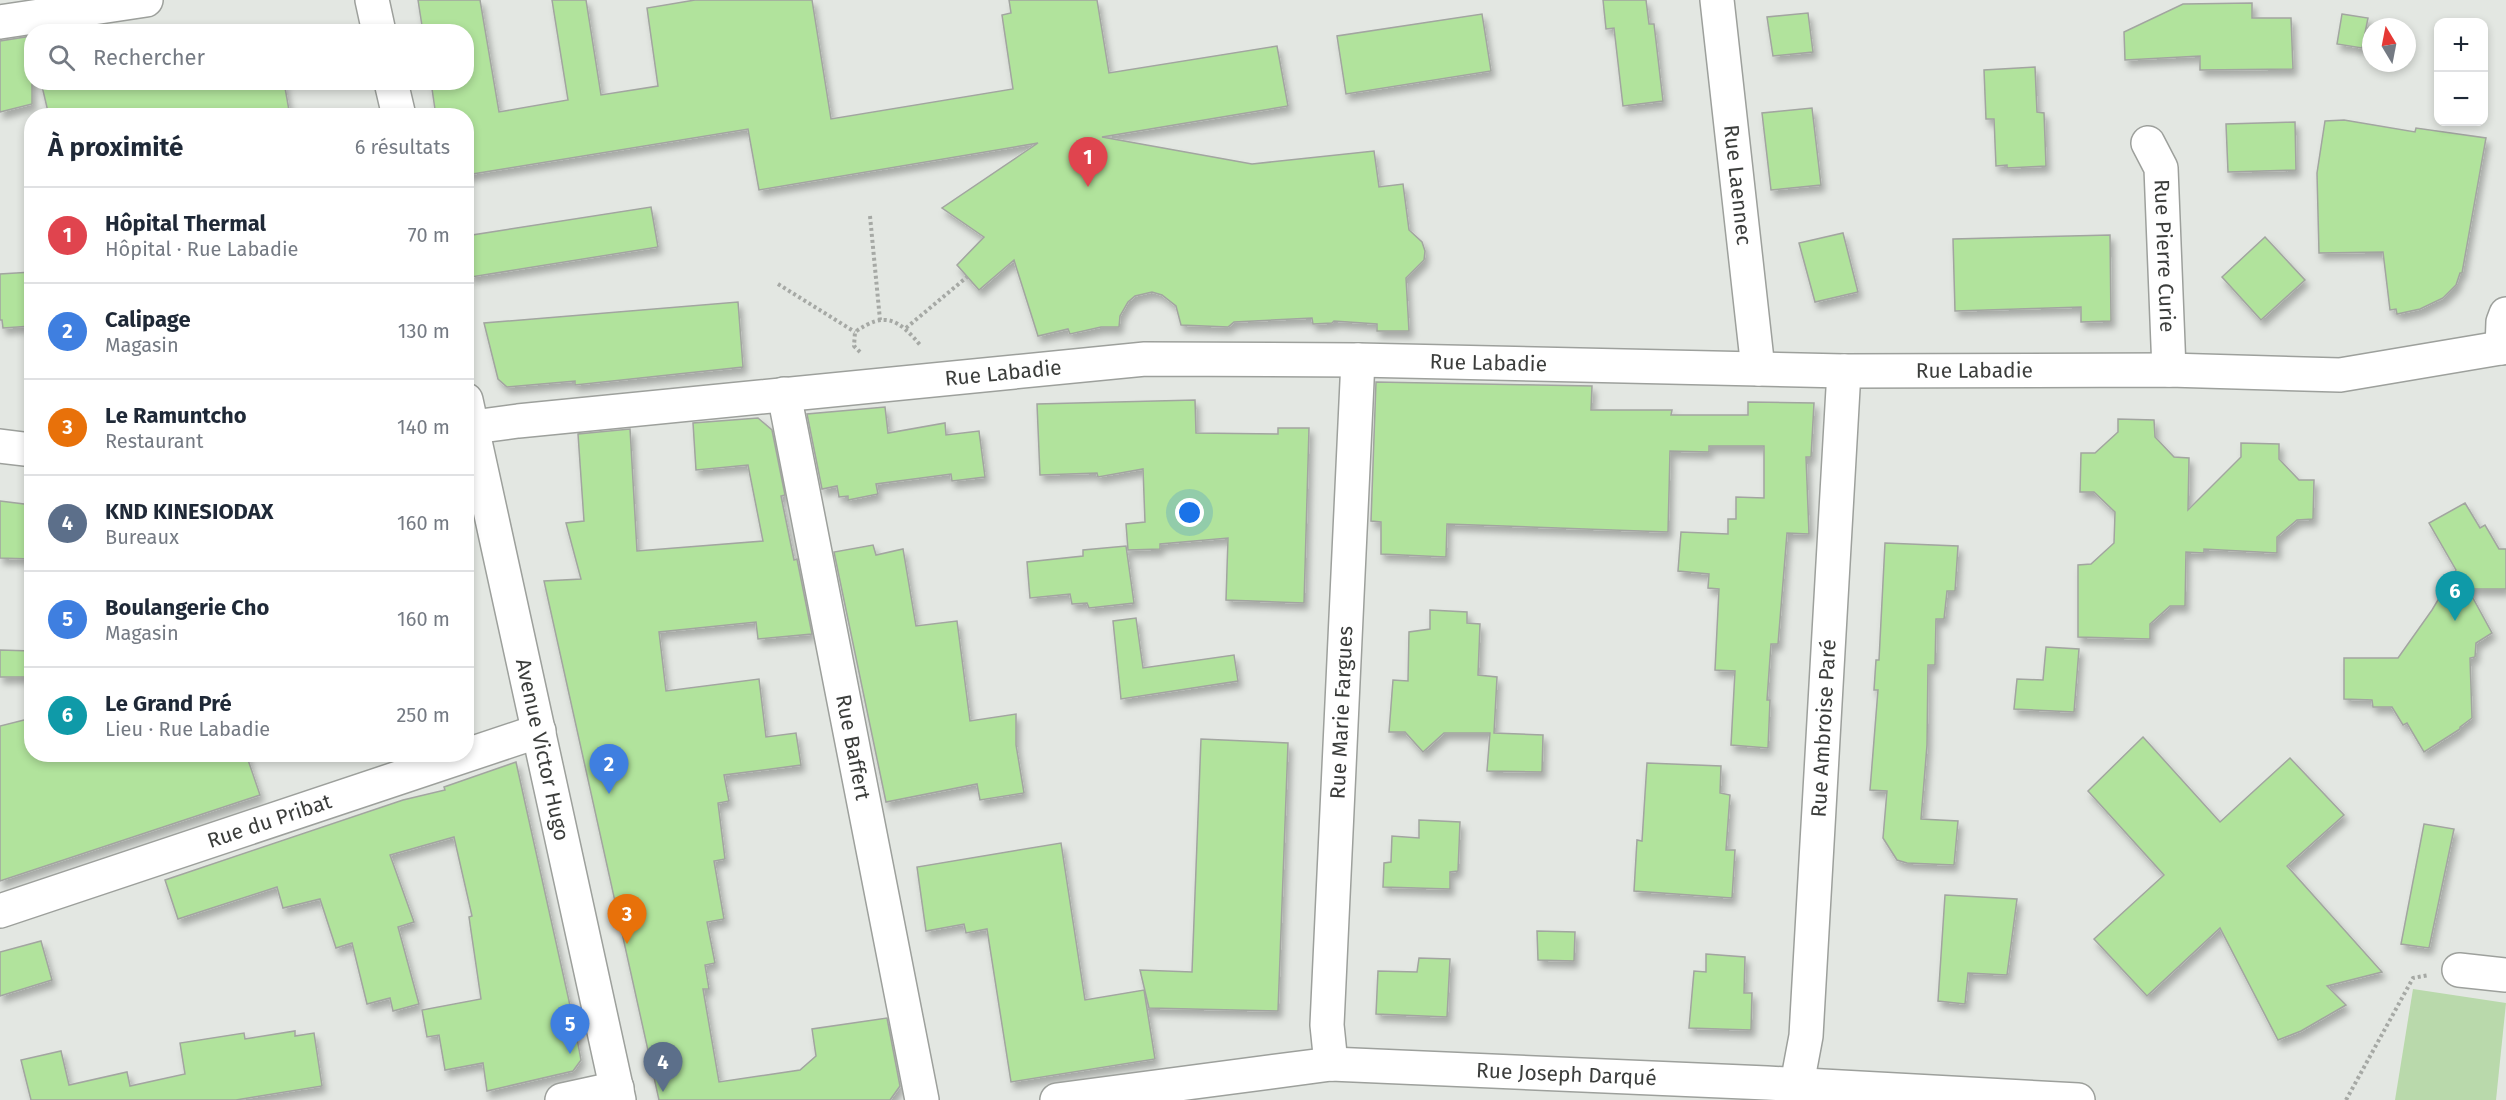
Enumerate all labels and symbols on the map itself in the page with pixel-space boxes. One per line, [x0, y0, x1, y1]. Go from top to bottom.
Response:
north arrow [2362, 18, 2416, 72]
street label: Rue Laennec [1718, 123, 1757, 247]
pin: 1 [1068, 138, 1108, 187]
street label: Rue Pierre Curie [2148, 179, 2180, 333]
street label: Rue Labadie [1429, 349, 1547, 377]
street label: Rue Labadie [944, 354, 1063, 392]
street label: Rue Labadie [1916, 357, 2033, 384]
your location [1175, 498, 1204, 527]
pin: 6 [2436, 572, 2474, 621]
street label: Rue Marie Fargues [1325, 625, 1359, 800]
street label: Rue Ambroise Paré [1806, 639, 1842, 818]
street label: Avenue Victor Hugo [510, 656, 575, 843]
street label: Rue Baffert [830, 692, 876, 803]
pin: 2 [590, 744, 628, 794]
street label: Rue du Pribat [204, 788, 335, 854]
pin: 3 [608, 894, 646, 944]
pin: 5 [550, 1004, 590, 1054]
pin: 4 [644, 1042, 682, 1092]
street label: Rue Joseph Darqué [1476, 1057, 1657, 1091]

